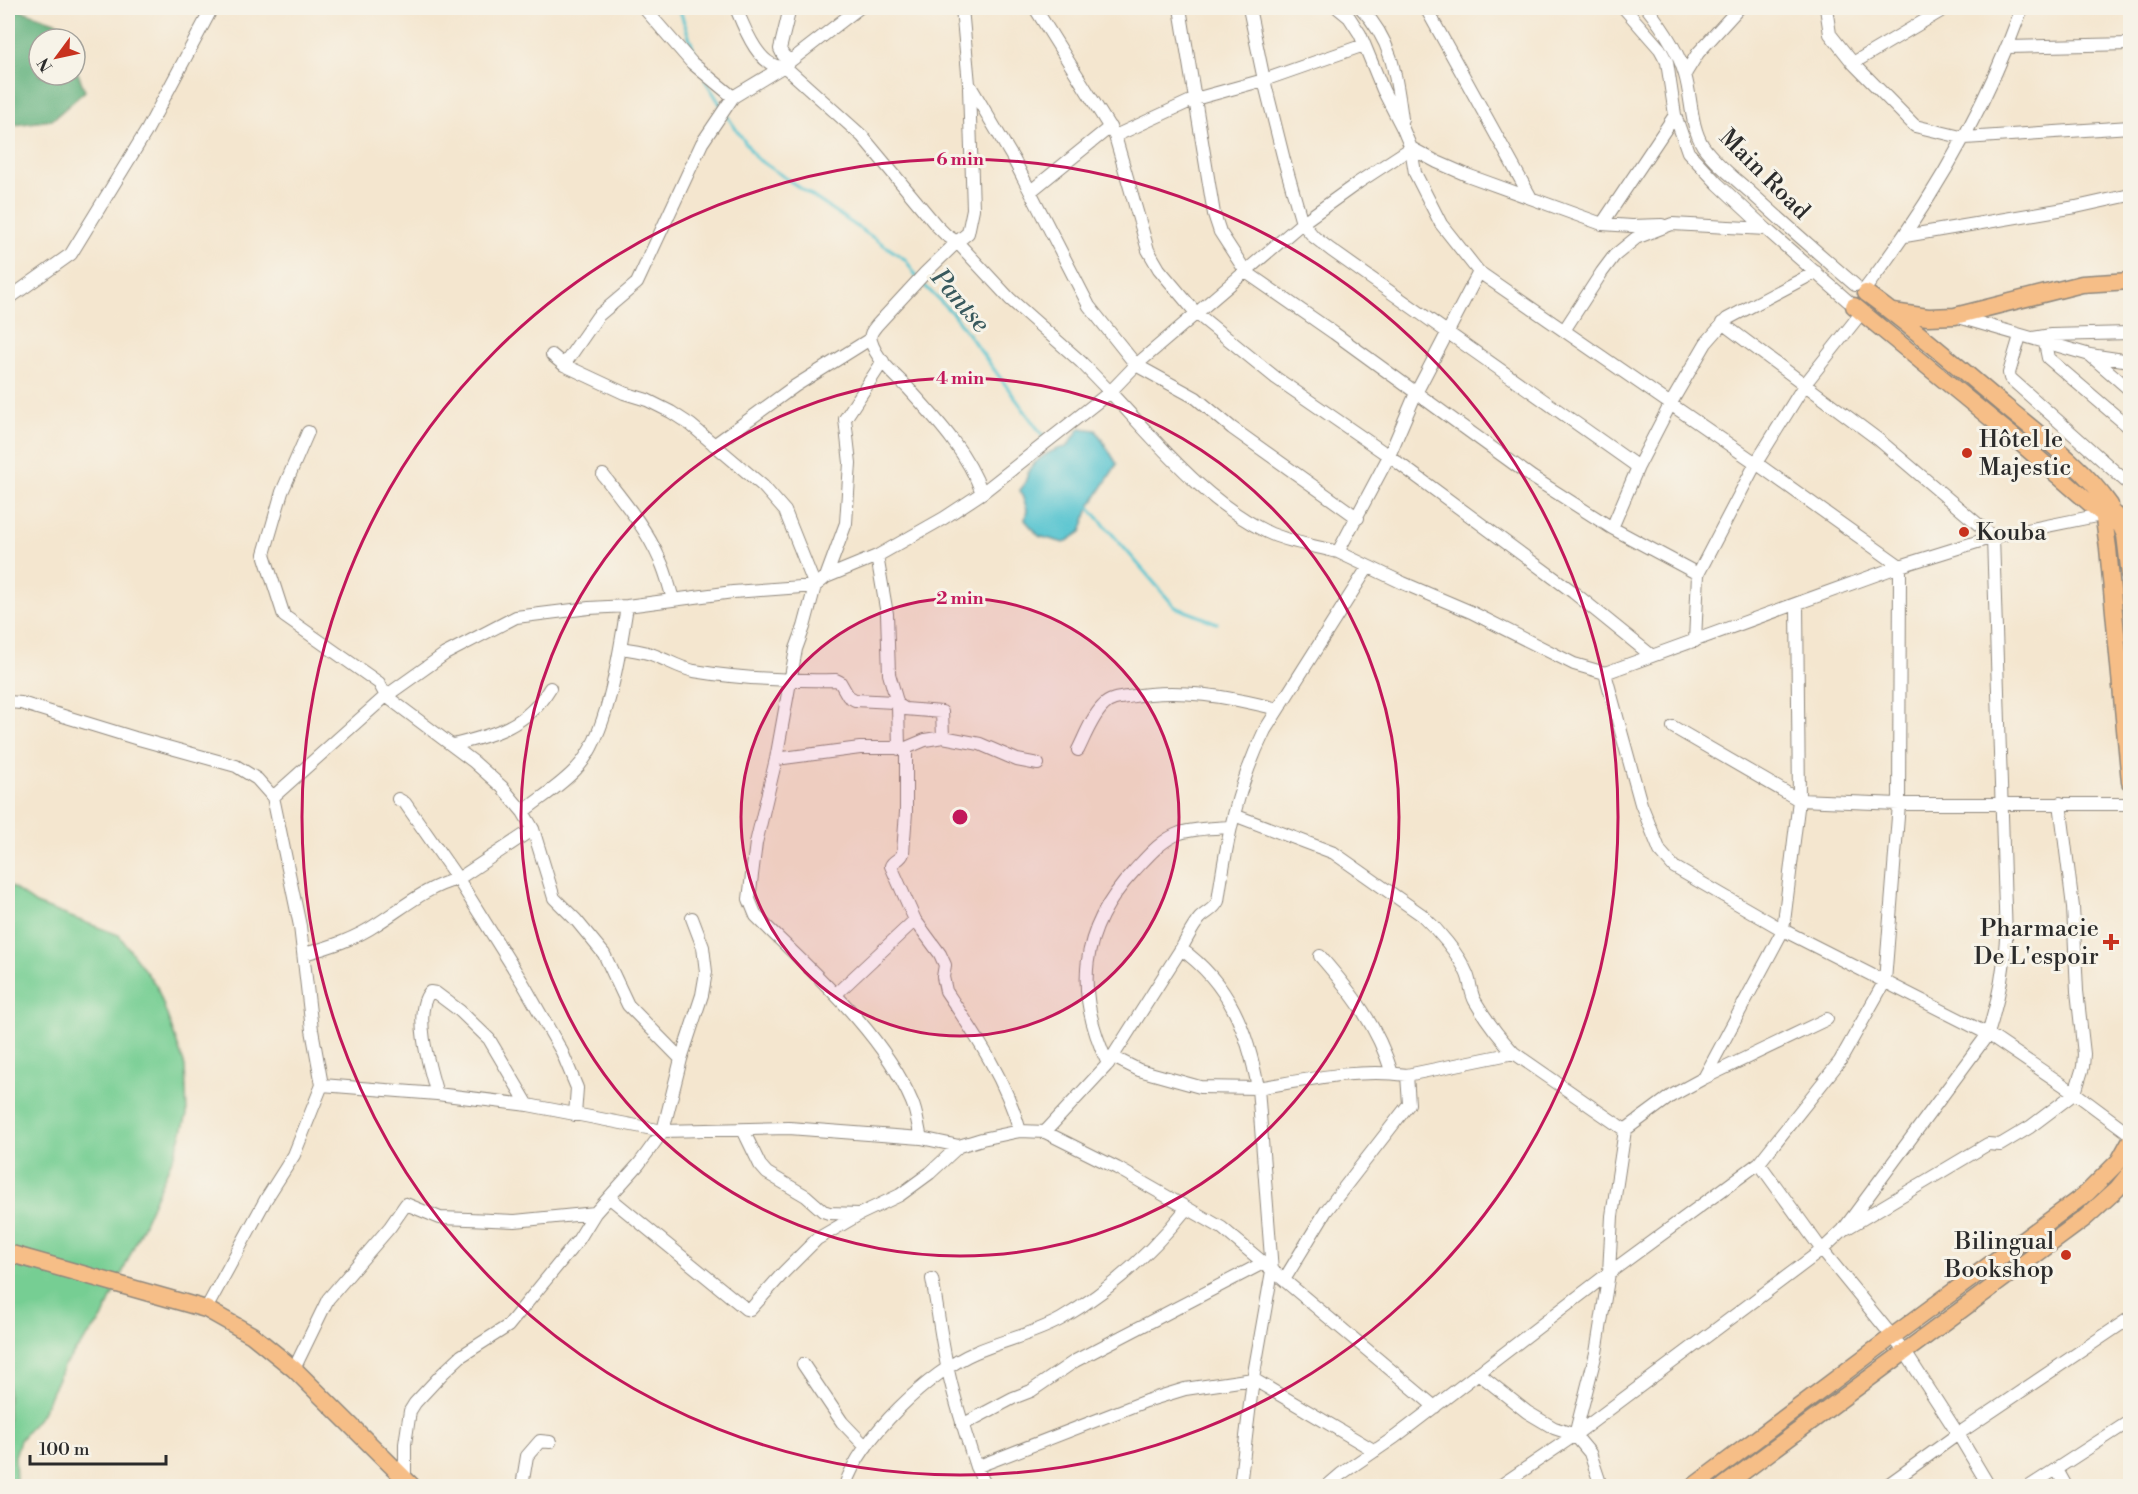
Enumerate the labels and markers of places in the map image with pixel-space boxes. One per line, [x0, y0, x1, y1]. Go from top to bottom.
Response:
place label: Hôtel le Majestic [1979, 425, 2071, 483]
marker: Hôtel le Majestic [1960, 446, 1974, 460]
place label: Kouba [1976, 518, 2047, 548]
marker: Kouba [1957, 525, 1971, 539]
centre of rings [950, 807, 970, 827]
place label: Pharmacie De L'espoir [1974, 914, 2099, 972]
marker: Pharmacie De L'espoir [2104, 935, 2118, 949]
place label: Bilingual Bookshop [1943, 1227, 2054, 1285]
marker: Bilingual Bookshop [2059, 1248, 2073, 1262]

